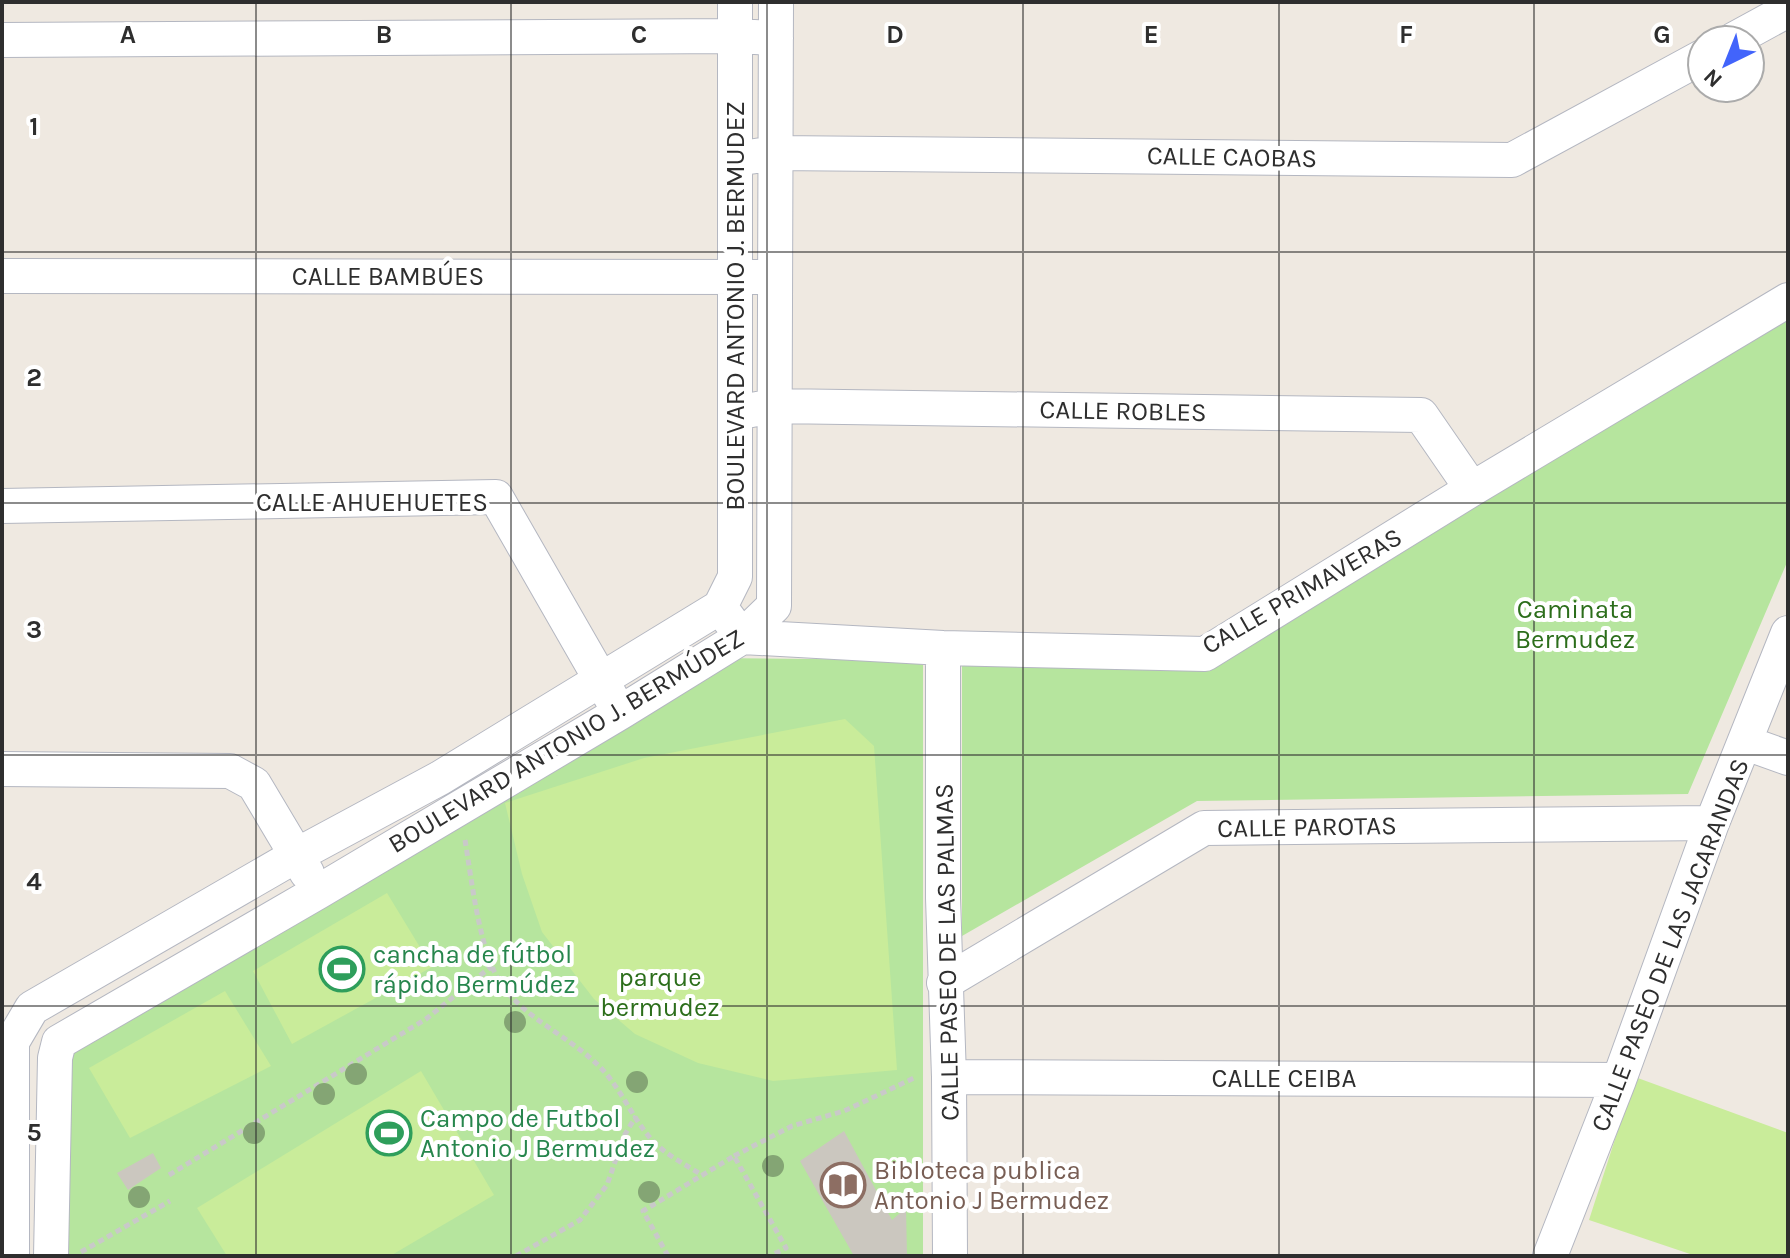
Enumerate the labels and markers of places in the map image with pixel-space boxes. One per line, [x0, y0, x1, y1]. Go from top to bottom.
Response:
place label: cancha de fútbol rápido Bermúdez [373, 939, 576, 1000]
sports icon: cancha de fútbol rápido Bermúdez [318, 945, 366, 993]
place label: Campo de Futbol Antonio J Bermudez [420, 1103, 655, 1164]
sports icon: Campo de Futbol Antonio J Bermudez [365, 1109, 413, 1157]
place label: Bibloteca publica Antonio J Bermudez [874, 1155, 1109, 1216]
library icon: Bibloteca publica Antonio J Bermudez [819, 1161, 867, 1209]

